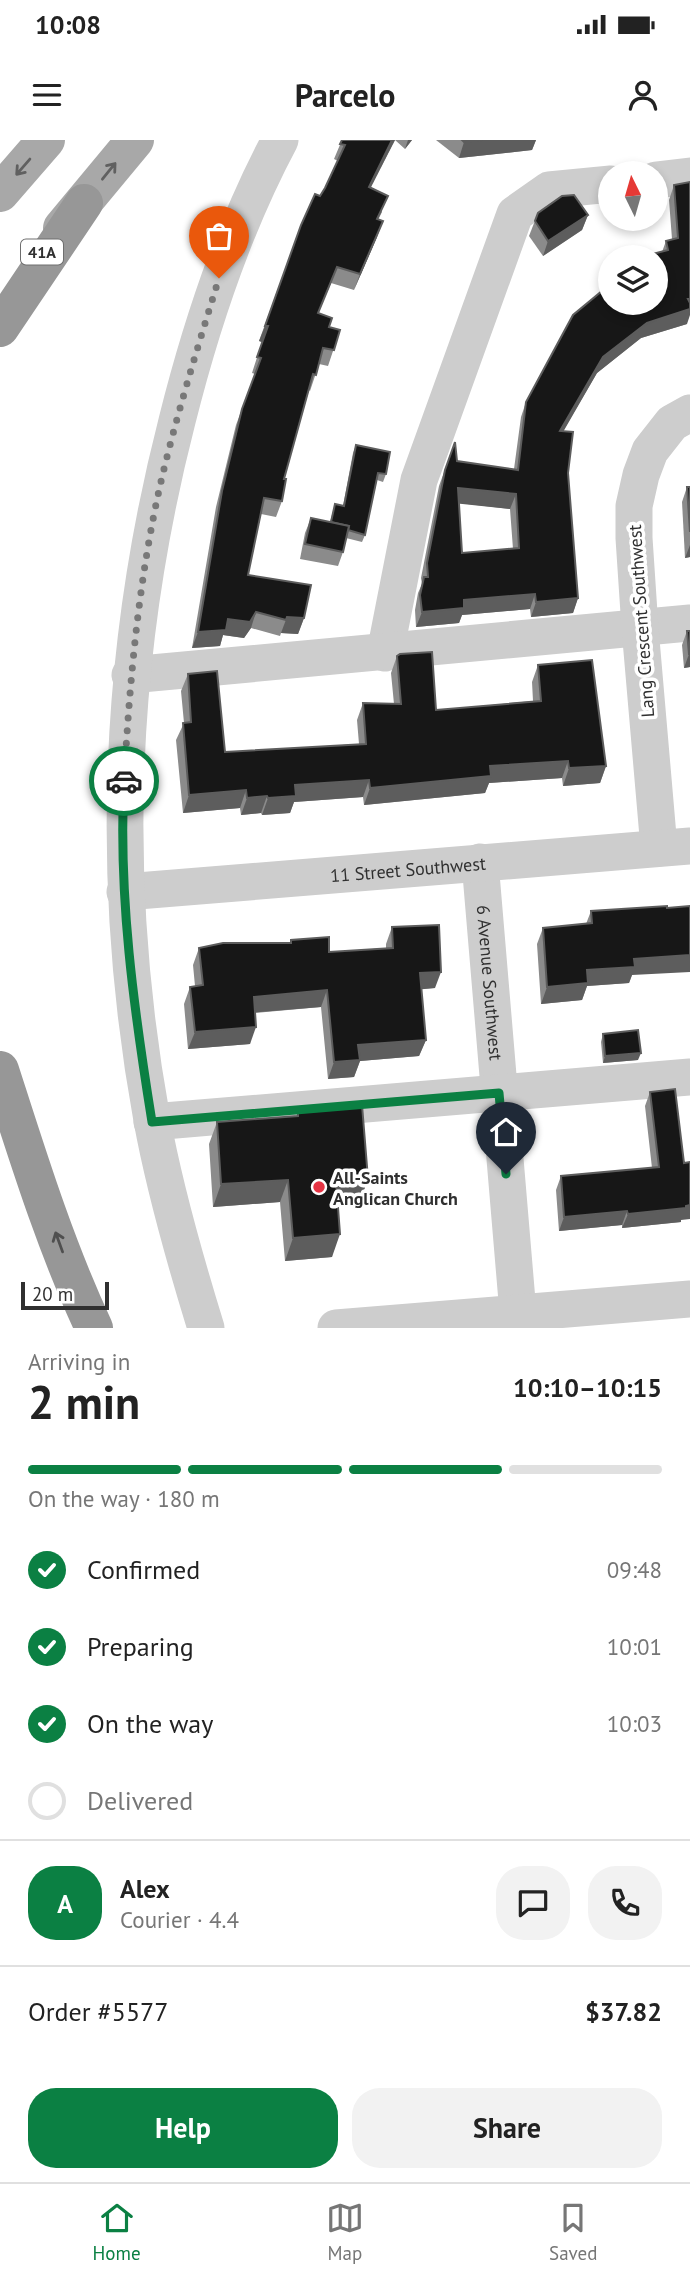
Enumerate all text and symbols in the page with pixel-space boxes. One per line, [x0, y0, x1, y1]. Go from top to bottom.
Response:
text: 10:08 [35, 8, 101, 41]
text: Parcelo [295, 74, 395, 116]
icon: menu [28, 76, 66, 114]
icon: person [624, 76, 662, 114]
one-way arrow [15, 157, 31, 175]
north arrow [598, 161, 668, 231]
map controls [598, 161, 668, 315]
one-way arrow [102, 163, 117, 181]
pin [189, 206, 249, 278]
icon: bag [200, 217, 238, 255]
road number: 41A [21, 240, 63, 264]
button: layers [598, 245, 668, 315]
street label: Lang Crescent Southwest [623, 524, 659, 718]
courier [89, 746, 159, 816]
icon: car [105, 762, 143, 800]
street label: 11 Street Southwest [329, 851, 487, 887]
street label: 6 Avenue Southwest [472, 904, 508, 1061]
pin [476, 1102, 536, 1174]
icon: home [487, 1113, 525, 1151]
place label: All-Saints Anglican Church [333, 1166, 458, 1210]
marker: All-Saints Anglican Church [311, 1179, 327, 1195]
one-way arrow [51, 1232, 64, 1254]
scale bar [21, 1279, 108, 1311]
text: 20 m [32, 1282, 73, 1306]
text: Arriving in [28, 1347, 130, 1376]
text: 10:10–10:15 [513, 1371, 662, 1404]
text: 2 min [28, 1372, 140, 1432]
text: On the way · 180 m [28, 1484, 220, 1513]
icon: check [28, 1551, 66, 1589]
text: Confirmed [87, 1553, 200, 1586]
text: 09:48 [607, 1555, 662, 1584]
icon: check [28, 1628, 66, 1666]
text: Preparing [87, 1630, 194, 1663]
text: 10:01 [607, 1632, 662, 1661]
icon: check [28, 1705, 66, 1743]
text: On the way [87, 1707, 213, 1740]
text: 10:03 [607, 1709, 662, 1738]
text: Delivered [87, 1784, 193, 1817]
button: chat [496, 1866, 570, 1940]
button: phone [588, 1866, 662, 1940]
text: Alex [120, 1872, 170, 1905]
text: A [57, 1887, 73, 1920]
text: Courier · 4.4 [120, 1905, 239, 1934]
text: Order #5577 [28, 1995, 168, 2028]
text: $37.82 [585, 1995, 662, 2028]
button: Help [28, 2088, 338, 2168]
button: Share [352, 2088, 662, 2168]
tab: Home [93, 2199, 141, 2265]
tab: Map [326, 2199, 364, 2265]
tab: Saved [549, 2199, 597, 2265]

